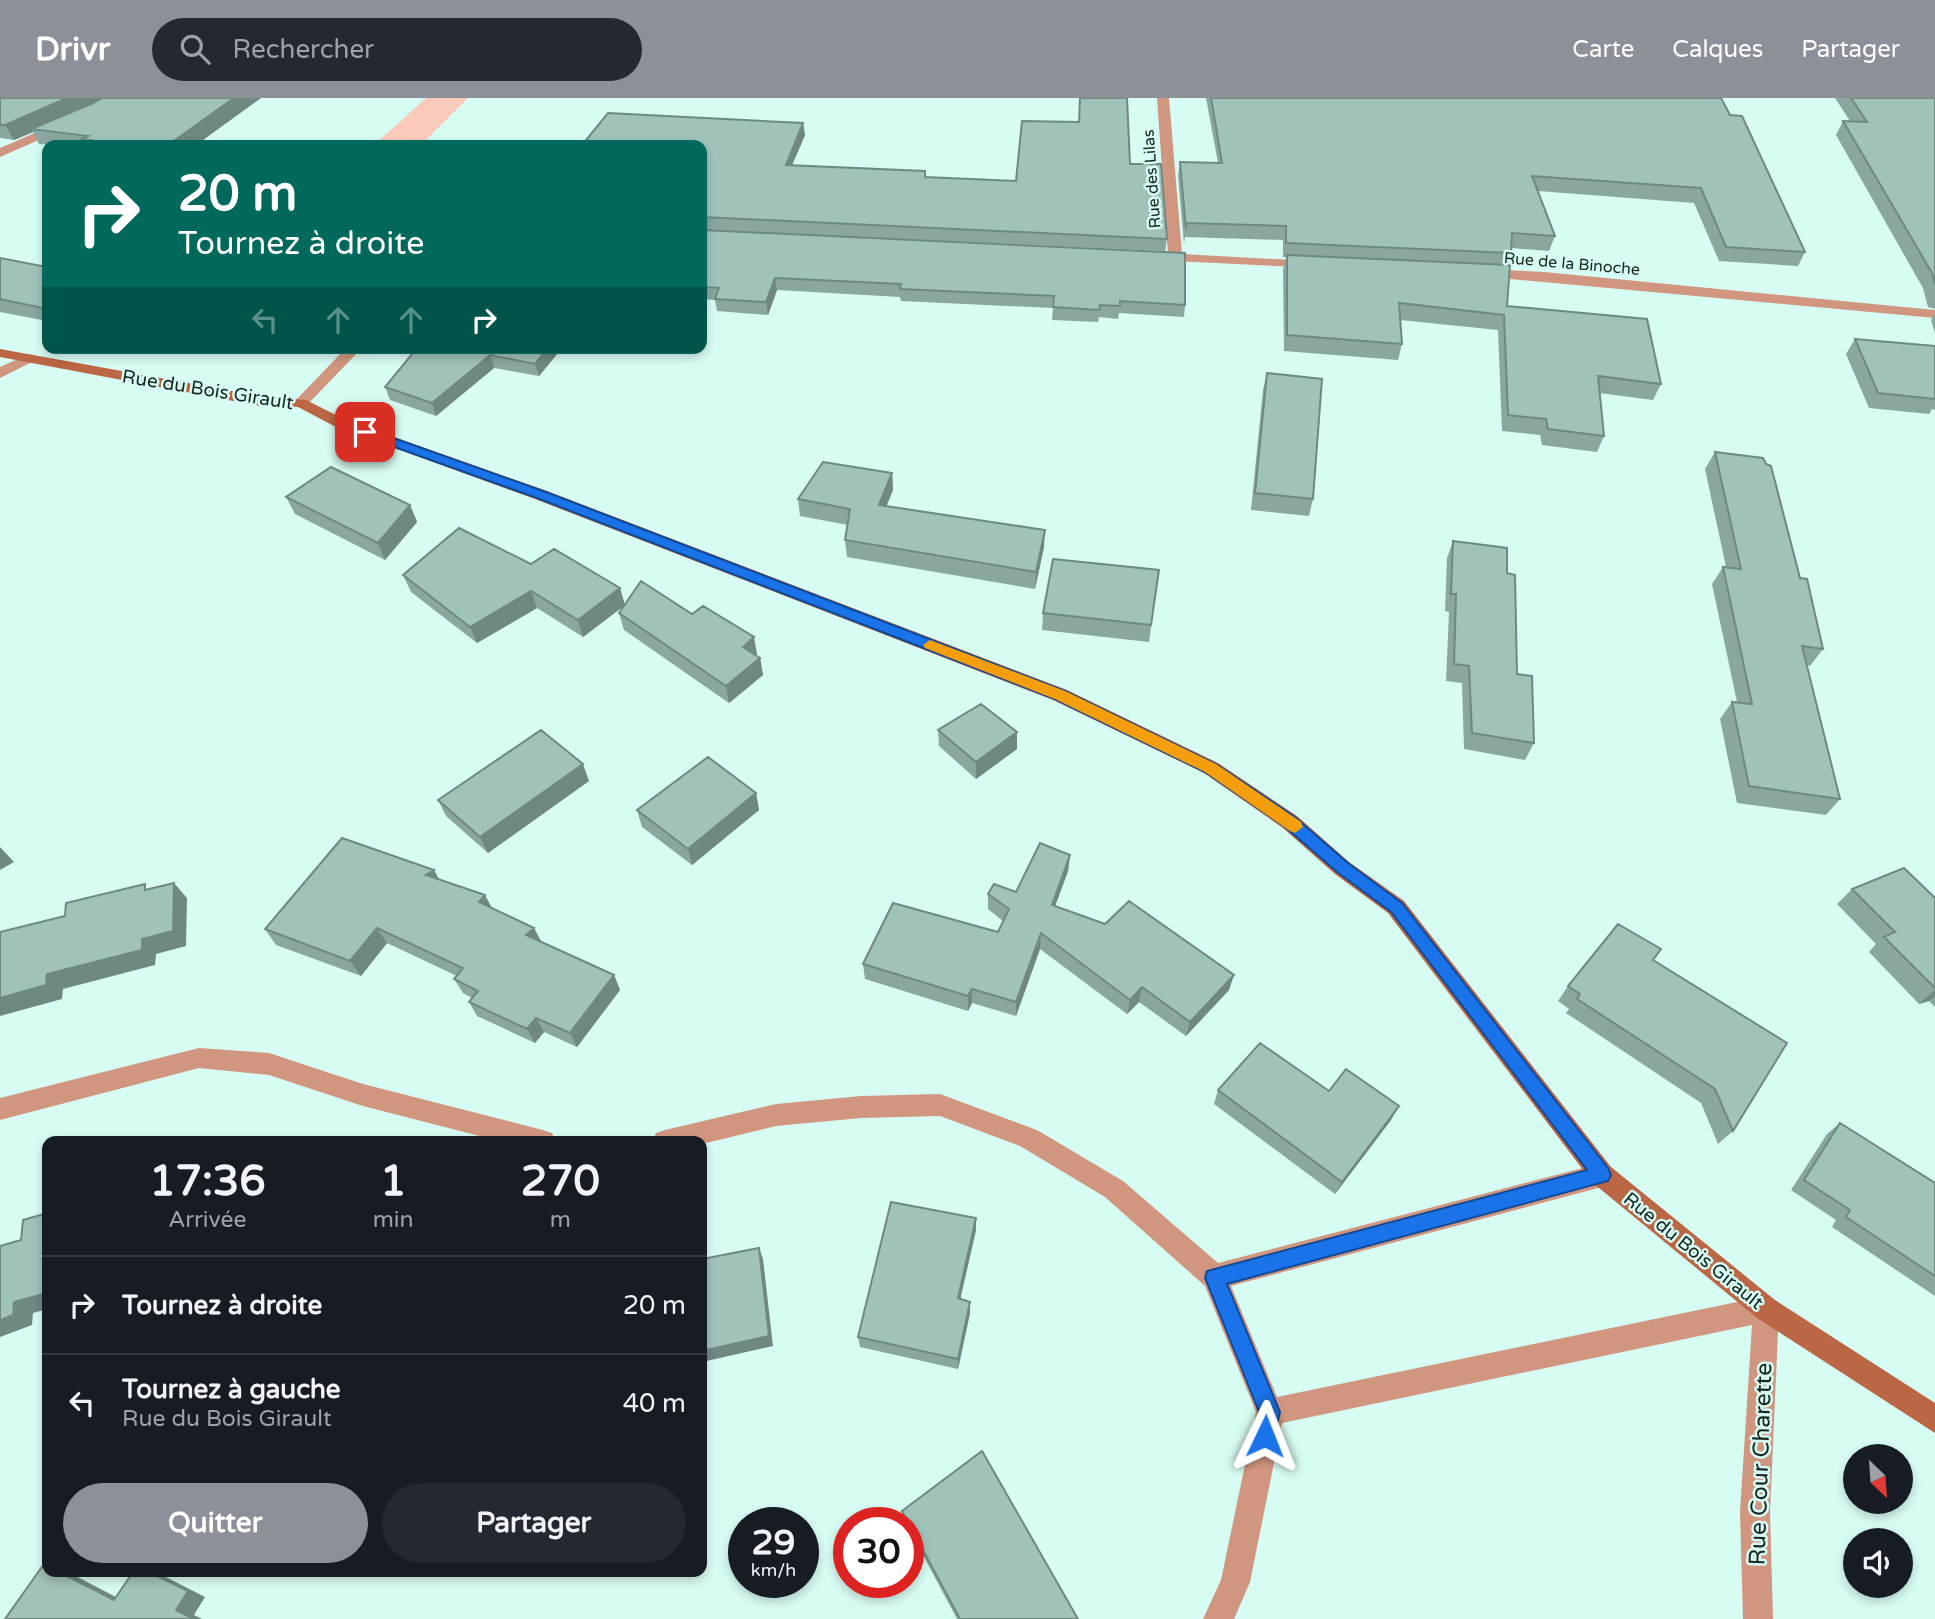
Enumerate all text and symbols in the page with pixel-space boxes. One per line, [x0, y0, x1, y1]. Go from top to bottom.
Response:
search box [152, 18, 642, 81]
text: Drivr [35, 30, 110, 69]
icon: search [176, 30, 214, 68]
text: Rechercher [232, 34, 374, 65]
text: Carte [1572, 35, 1634, 64]
text: Calques [1672, 35, 1763, 64]
text: Partager [1801, 35, 1900, 64]
street label: Rue des Lilas [1139, 129, 1165, 229]
text: 20 m [178, 165, 297, 224]
icon: right [63, 168, 154, 259]
text: Tournez à droite [178, 225, 424, 263]
street label: Rue de la Binoche [1503, 248, 1641, 280]
icon: left [246, 301, 284, 339]
icon: ahead [319, 301, 357, 339]
icon: ahead [392, 301, 430, 339]
icon: right [465, 301, 503, 339]
street label: Rue du Bois Girault [121, 366, 295, 414]
pin [335, 402, 395, 462]
icon: arrive [346, 413, 384, 451]
text: 17:36 [149, 1156, 266, 1207]
text: 1 [380, 1156, 406, 1207]
text: 270 [521, 1156, 600, 1207]
street label: Rue du Bois Girault [1619, 1188, 1768, 1314]
text: Arrivée [168, 1206, 247, 1234]
text: min [373, 1206, 414, 1234]
text: m [550, 1206, 571, 1234]
icon: right [63, 1286, 101, 1324]
text: Tournez à droite [122, 1290, 322, 1321]
text: 20 m [623, 1290, 686, 1321]
street label: Rue Cour Charette [1743, 1362, 1779, 1566]
text: Tournez à gauche [122, 1374, 341, 1405]
icon: left [63, 1384, 101, 1422]
text: 40 m [623, 1388, 686, 1419]
position arrow [1228, 1399, 1302, 1473]
text: Rue du Bois Girault [122, 1405, 332, 1433]
north arrow [1843, 1444, 1913, 1514]
map controls [1843, 1444, 1913, 1598]
button: Quitter [63, 1483, 368, 1563]
button: Partager [382, 1483, 686, 1563]
speed limit sign: 30 [833, 1507, 924, 1598]
text: 29 [752, 1522, 795, 1564]
button: sound [1843, 1528, 1913, 1598]
text: km/h [751, 1559, 796, 1581]

